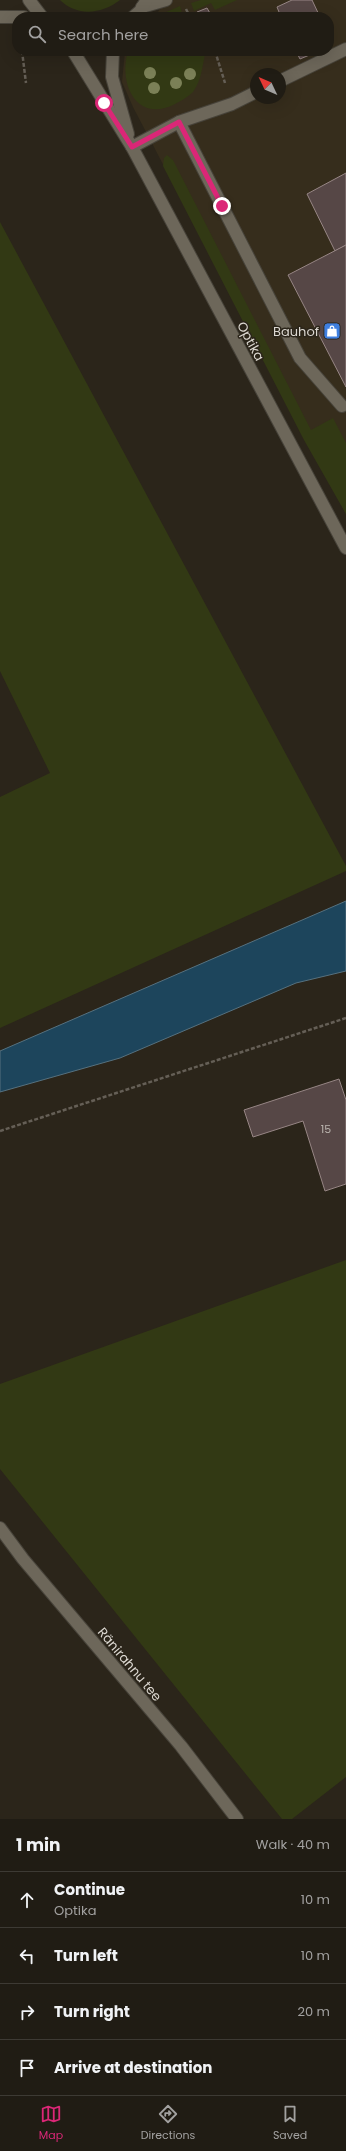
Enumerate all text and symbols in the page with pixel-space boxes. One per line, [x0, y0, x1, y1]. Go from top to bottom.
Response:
search box [12, 12, 334, 56]
icon: search [26, 23, 48, 45]
text: Search here [58, 24, 148, 45]
north arrow [250, 68, 286, 104]
route start [95, 94, 113, 112]
route end [213, 197, 231, 215]
street label: Optika [232, 318, 269, 364]
shop icon: Bauhof [322, 321, 342, 341]
place label: Bauhof [273, 322, 319, 341]
house number: 15 [321, 1121, 331, 1137]
street label: Ränirahnu tee [93, 1623, 166, 1705]
text: 1 min [16, 1833, 60, 1857]
text: Walk · 40 m [256, 1835, 330, 1854]
text: Continue [54, 1879, 125, 1900]
icon: ahead [16, 1889, 38, 1911]
text: 10 m [301, 1890, 330, 1909]
text: Optika [54, 1901, 96, 1920]
icon: left [16, 1945, 38, 1967]
text: Turn left [54, 1945, 118, 1966]
text: 10 m [301, 1946, 330, 1965]
icon: right [16, 2001, 38, 2023]
text: Turn right [54, 2001, 130, 2022]
text: 20 m [297, 2002, 330, 2021]
icon: arrive [16, 2057, 38, 2079]
text: Arrive at destination [54, 2057, 212, 2078]
tab: Map [39, 2103, 63, 2144]
tab: Directions [141, 2103, 195, 2144]
tab: Saved [273, 2103, 307, 2144]

